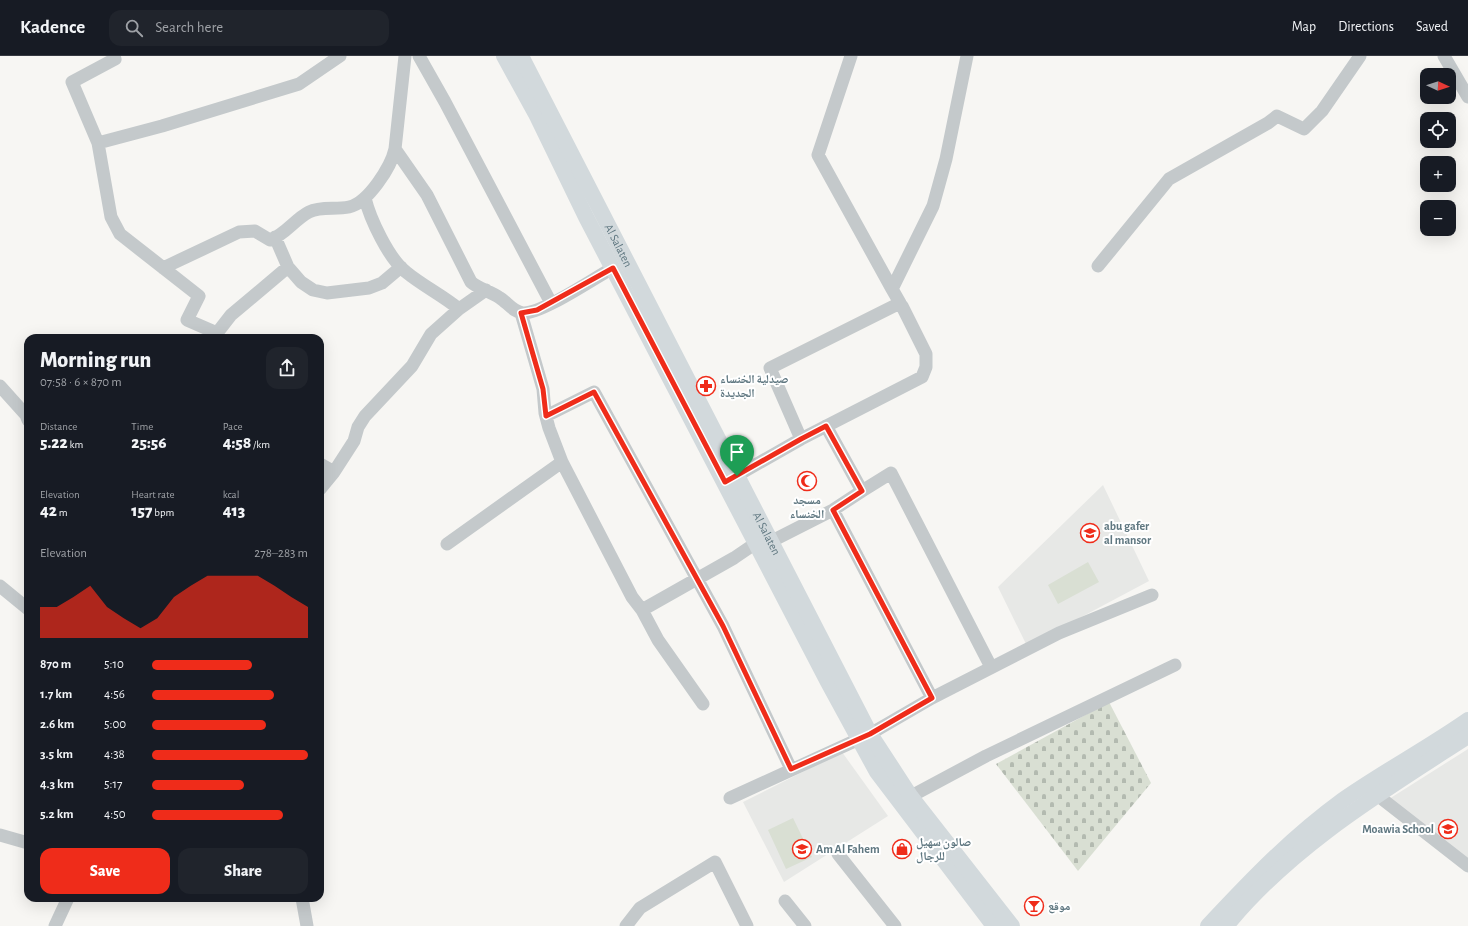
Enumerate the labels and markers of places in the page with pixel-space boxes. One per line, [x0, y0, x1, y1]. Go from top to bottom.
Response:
place label: صيدلية الخنساء الجديدة [720, 373, 789, 400]
pharmacy icon: صيدلية الخنساء الجديدة [695, 375, 717, 397]
pin [720, 435, 754, 476]
mosque icon: مسجد الخنساء [796, 470, 818, 492]
place label: مسجد الخنساء [790, 494, 824, 520]
place label: abu gafer al mansor [1104, 520, 1152, 546]
school or university icon: abu gafer al mansor [1079, 522, 1101, 544]
school or university icon: Moawia School [1437, 818, 1459, 840]
place label: Moawia School [1362, 823, 1434, 835]
place label: صالون سهيل للرجال [916, 836, 971, 864]
school or university icon: Am Al Fahem [791, 838, 813, 860]
shop icon: صالون سهيل للرجال [891, 838, 913, 860]
place label: Am Al Fahem [816, 843, 880, 855]
bar icon: موقع [1023, 895, 1045, 917]
place label: موقع [1048, 900, 1071, 914]

